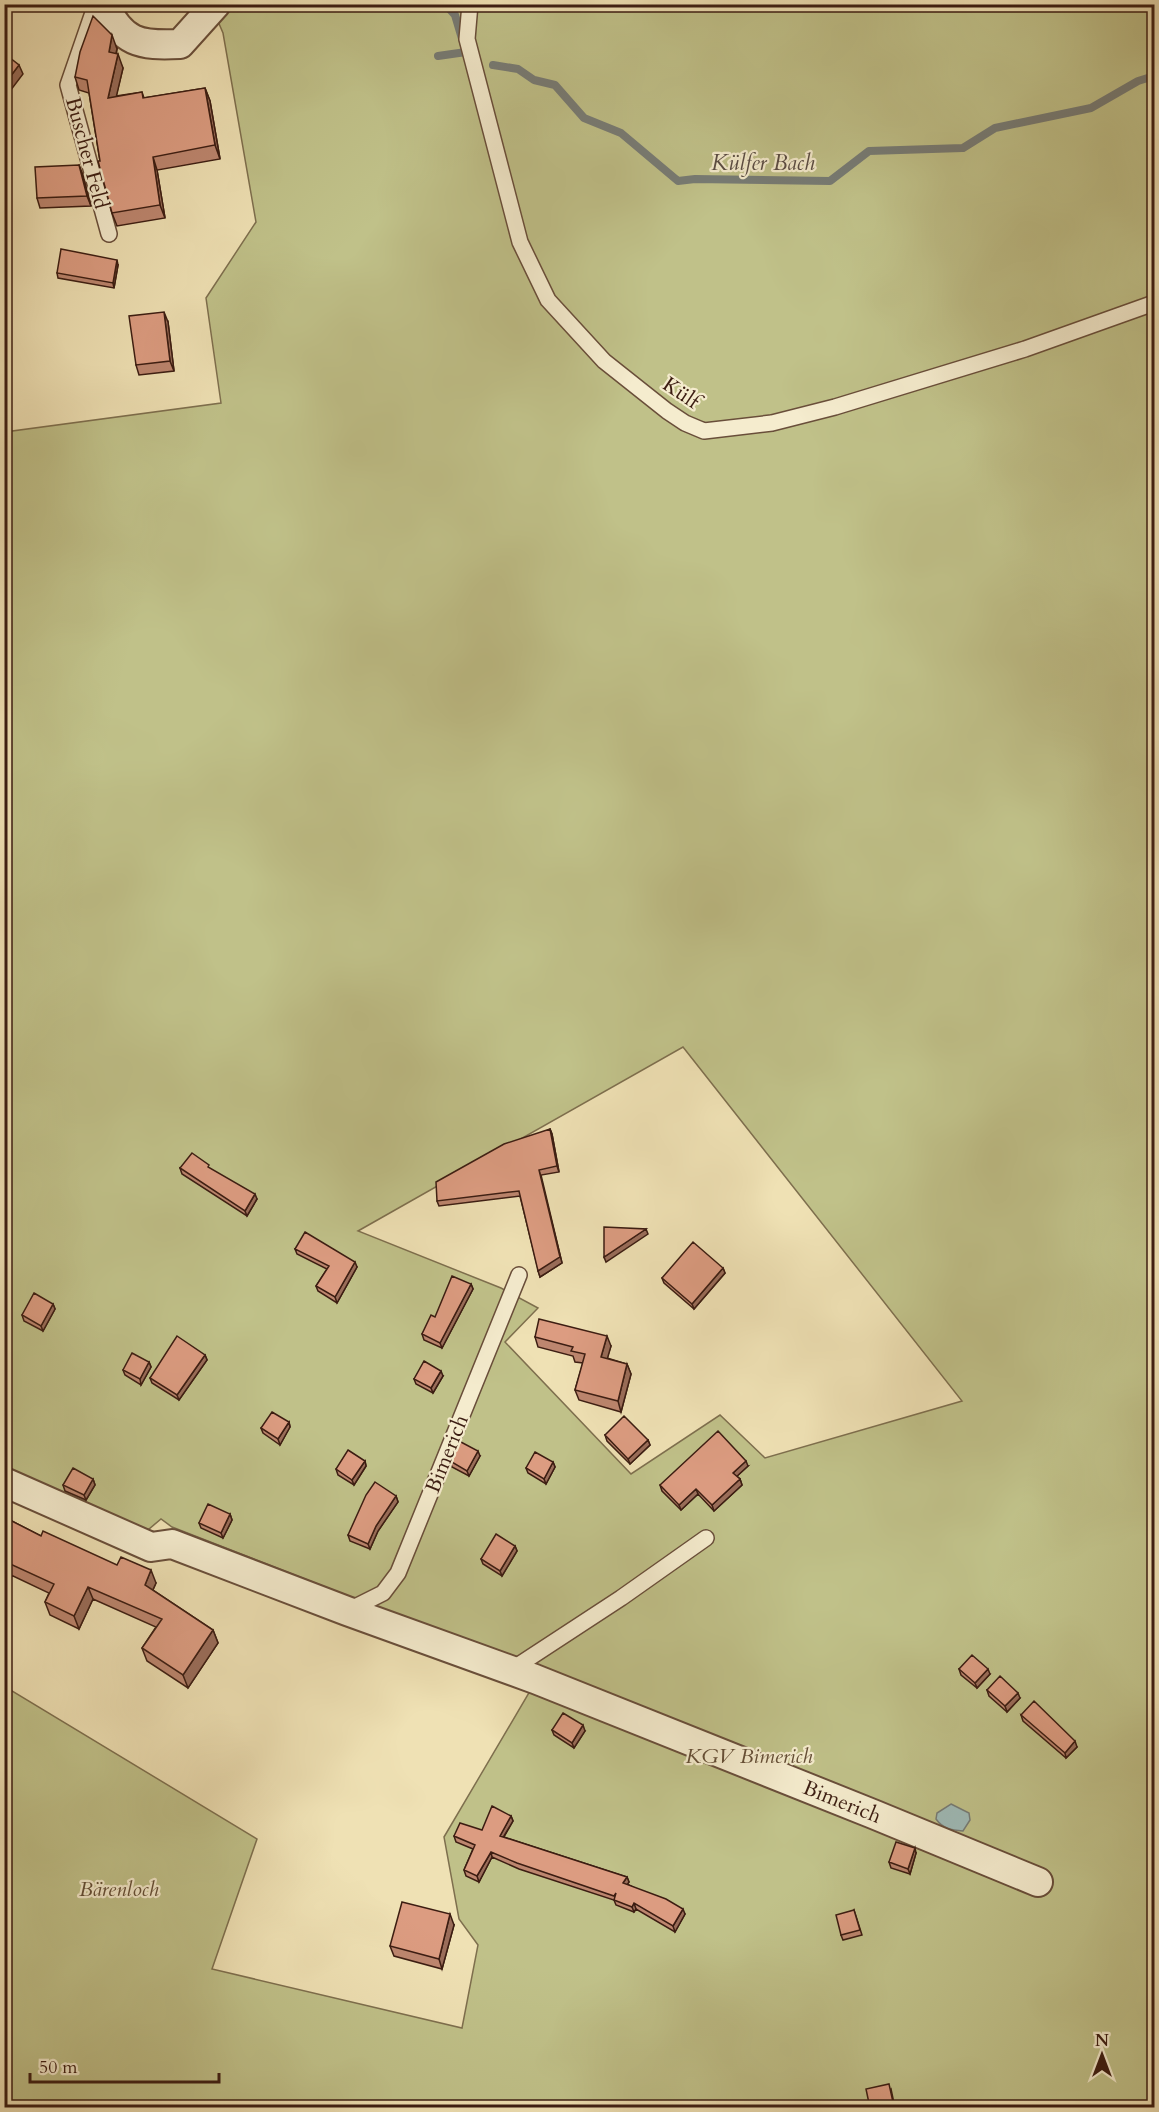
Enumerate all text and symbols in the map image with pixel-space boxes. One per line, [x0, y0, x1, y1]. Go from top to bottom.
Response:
street label: Buscher Feld [58, 94, 116, 212]
water label: Külfer Bach [711, 148, 815, 178]
street label: Külf [657, 370, 708, 418]
street label: Bimerich [418, 1410, 476, 1498]
park label: KGV Bimerich [685, 1742, 813, 1771]
street label: Bimerich [798, 1773, 886, 1831]
park label: Bärenloch [79, 1875, 159, 1904]
north arrow [1072, 2025, 1132, 2085]
text: N [1095, 2030, 1109, 2052]
scale bar [30, 2046, 219, 2084]
text: 50 m [39, 2055, 78, 2080]

